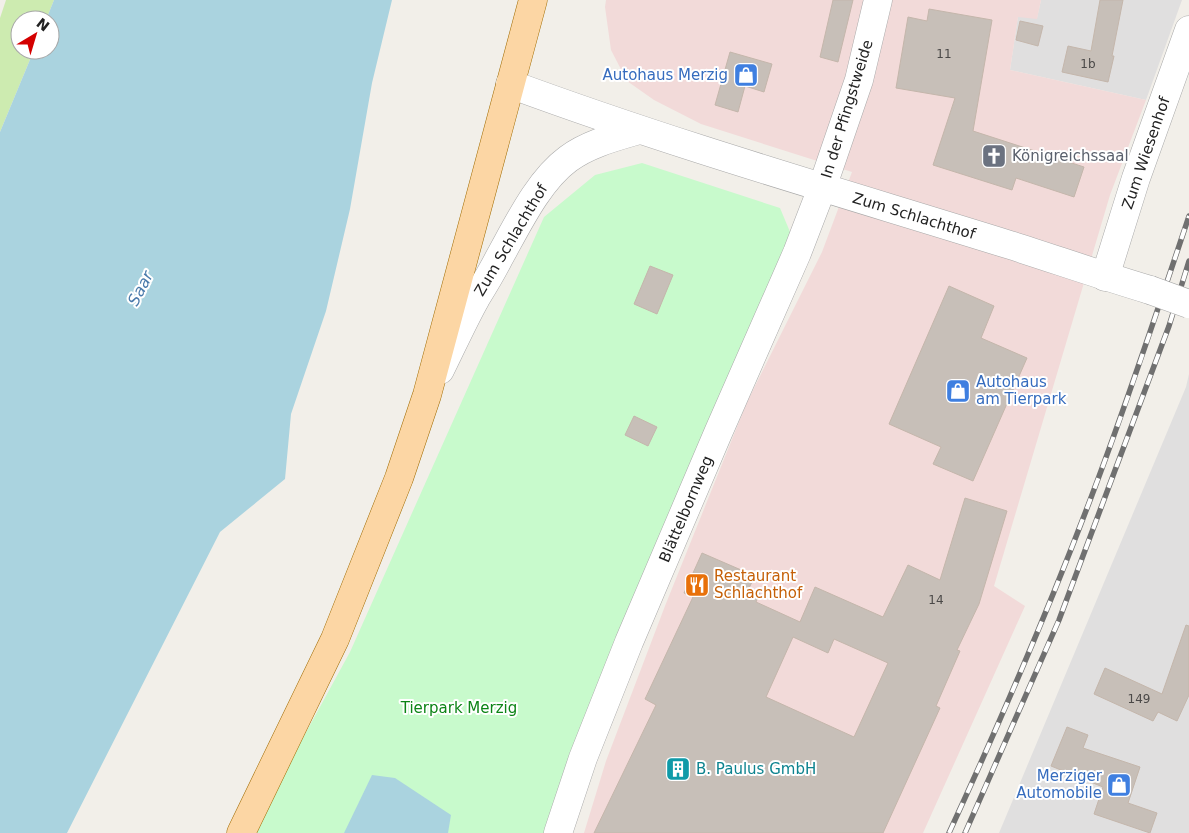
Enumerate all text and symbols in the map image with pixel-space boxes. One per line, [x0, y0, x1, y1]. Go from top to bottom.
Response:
north arrow [10, 10, 60, 60]
text: N [33, 15, 53, 35]
street label: In der Pfingstweide [817, 37, 877, 181]
house number: 11 [936, 47, 952, 61]
house number: 1b [1080, 57, 1096, 71]
shop icon: Autohaus Merzig [733, 62, 759, 88]
place label: Autohaus Merzig [602, 66, 728, 84]
street label: Zum Wiesenhof [1118, 94, 1174, 212]
church icon: Königreichssaal [981, 143, 1007, 169]
place label: Königreichssaal [1012, 147, 1129, 165]
street label: Zum Schlachthof [470, 180, 552, 299]
street label: Zum Schlachthof [850, 189, 978, 243]
water label: Saar [124, 266, 158, 309]
place label: Autohaus am Tierpark [976, 373, 1067, 408]
shop icon: Autohaus am Tierpark [945, 378, 971, 404]
street label: Blättelbornweg [655, 453, 717, 565]
place label: Restaurant Schlachthof [714, 567, 803, 602]
restaurant icon: Restaurant Schlachthof [684, 572, 710, 598]
house number: 14 [928, 593, 944, 607]
house number: 149 [1128, 692, 1150, 706]
park label: Tierpark Merzig [400, 699, 517, 717]
building icon: B. Paulus GmbH [665, 756, 691, 782]
place label: B. Paulus GmbH [696, 760, 816, 778]
place label: Merziger Automobile [1016, 767, 1103, 802]
shop icon: Merziger Automobile [1106, 772, 1132, 798]

